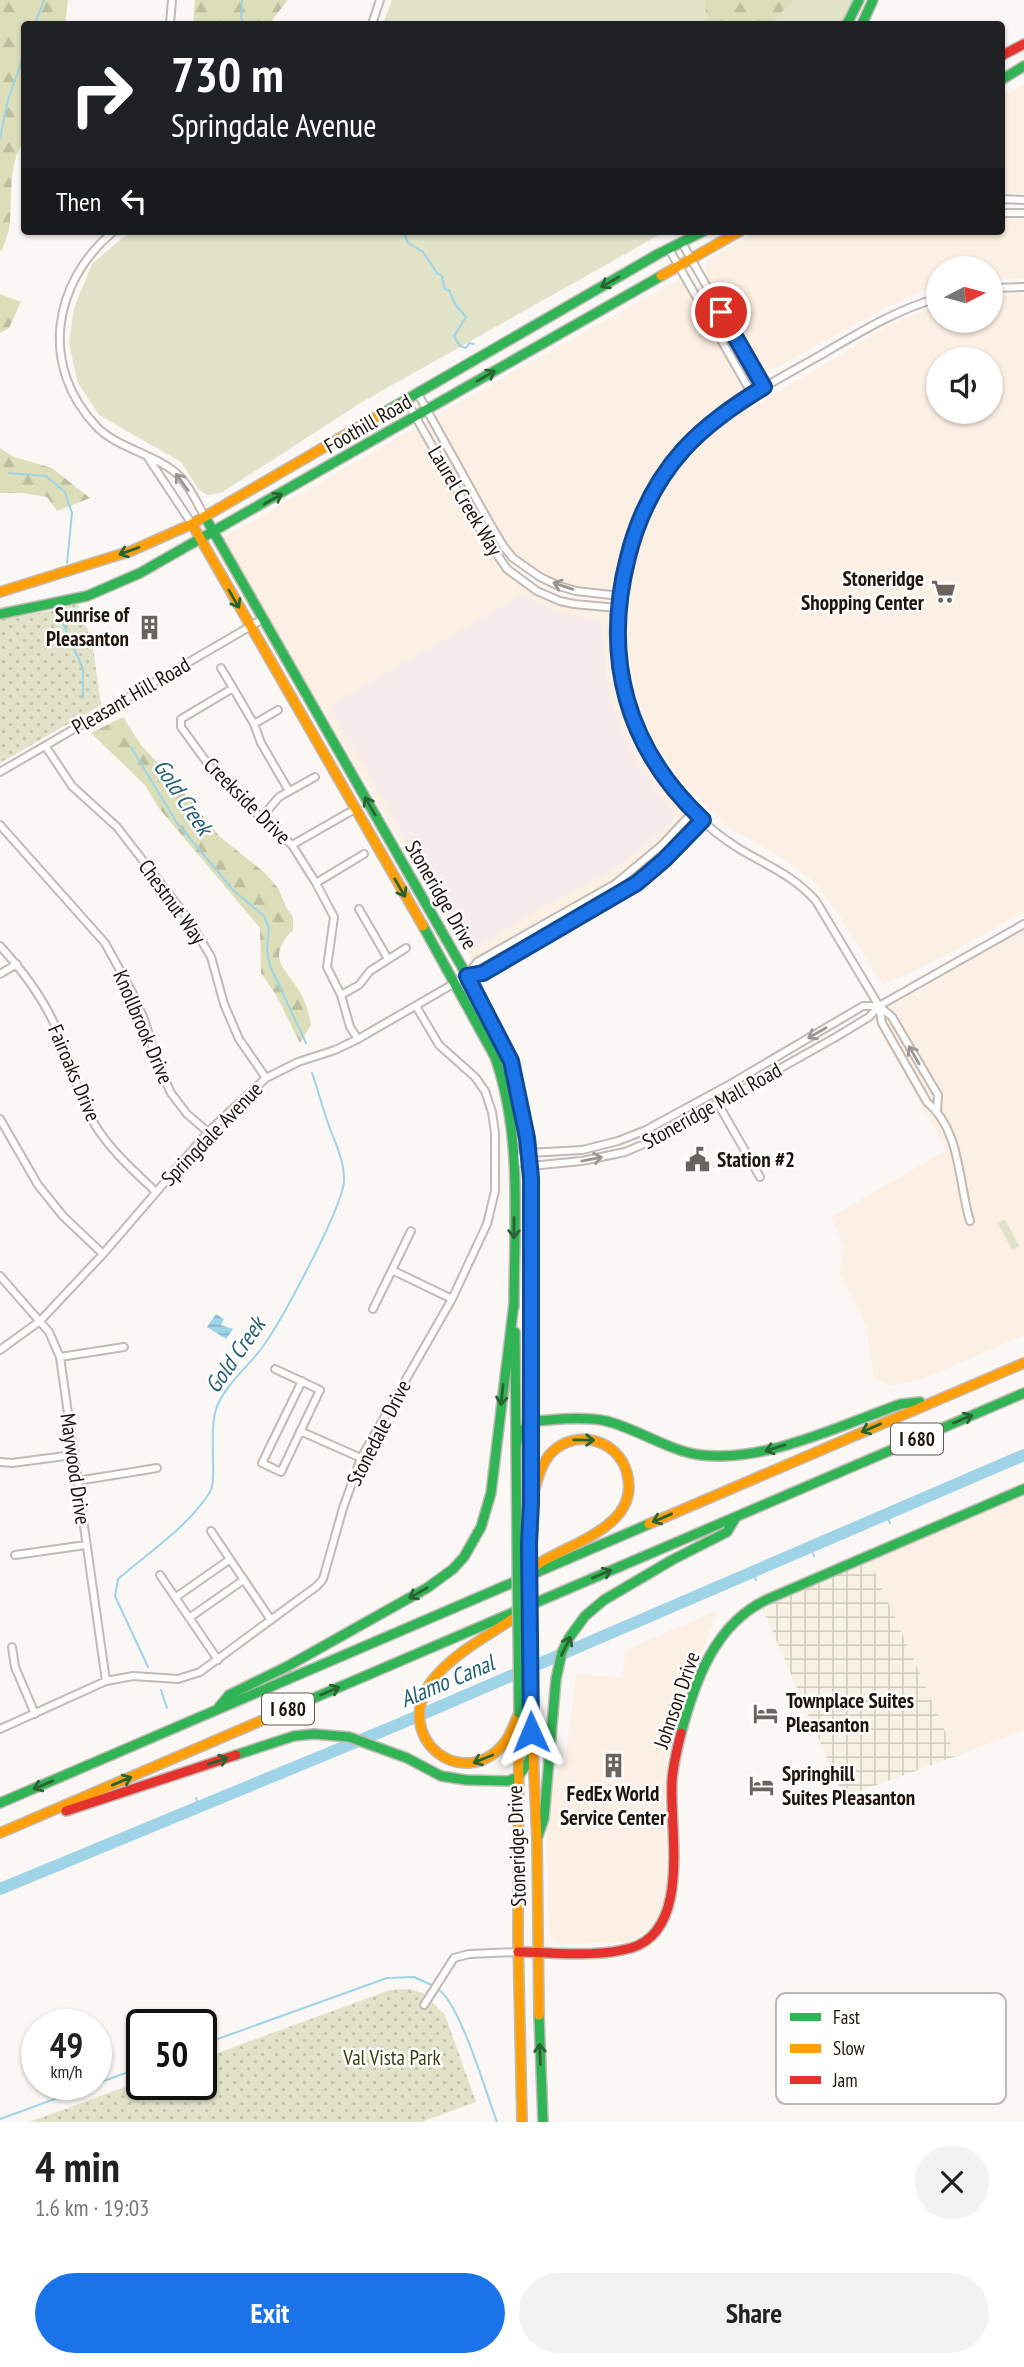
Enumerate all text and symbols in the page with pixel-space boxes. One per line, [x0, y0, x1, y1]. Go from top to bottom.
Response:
text: 730 m [171, 42, 284, 106]
icon: right [56, 49, 147, 140]
text: Springdale Avenue [171, 104, 376, 146]
icon: left [115, 182, 153, 220]
text: Then [56, 185, 101, 218]
north arrow [926, 256, 1003, 332]
map controls [926, 256, 1003, 424]
one-way arrow [600, 275, 620, 289]
pin [691, 282, 751, 342]
icon: arrive [702, 293, 740, 331]
button: sound [926, 347, 1003, 424]
one-way arrow [476, 369, 496, 383]
street label: Foothill Road [319, 388, 416, 459]
street label: Laurel Creek Way [422, 441, 509, 561]
one-way arrow [175, 473, 189, 492]
one-way arrow [262, 491, 282, 505]
one-way arrow [119, 546, 141, 558]
place label: Stoneridge Shopping Center [801, 565, 925, 616]
supermarket icon: Stoneridge Shopping Center [930, 577, 958, 605]
one-way arrow [552, 579, 574, 592]
one-way arrow [227, 588, 241, 608]
place label: Sunrise of Pleasanton [46, 601, 130, 652]
building icon: Sunrise of Pleasanton [135, 613, 163, 641]
street label: Pleasant Hill Road [67, 651, 195, 740]
street label: Creekside Drive [198, 751, 297, 850]
water label: Gold Creek [147, 753, 221, 843]
one-way arrow [363, 796, 377, 816]
street label: Stoneridge Drive [399, 835, 483, 954]
street label: Chestnut Way [133, 854, 212, 949]
one-way arrow [393, 878, 407, 898]
street label: Knollbrook Drive [107, 966, 180, 1088]
street label: Fairoaks Drive [42, 1020, 107, 1125]
one-way arrow [808, 1026, 828, 1040]
one-way arrow [907, 1045, 921, 1065]
street label: Stoneridge Mall Road [637, 1056, 786, 1155]
street label: Springdale Avenue [155, 1076, 268, 1192]
public building icon: Station #2 [683, 1146, 711, 1174]
place label: Station #2 [717, 1146, 795, 1173]
one-way arrow [580, 1152, 603, 1166]
one-way arrow [507, 1216, 521, 1239]
water label: Gold Creek [198, 1309, 273, 1398]
street label: Stonedale Drive [340, 1375, 417, 1490]
one-way arrow [496, 1383, 509, 1406]
street label: Maywood Drive [54, 1412, 97, 1526]
one-way arrow [951, 1412, 973, 1425]
one-way arrow [861, 1422, 882, 1435]
road number: I 680 [891, 1424, 943, 1455]
one-way arrow [572, 1433, 595, 1447]
one-way arrow [764, 1442, 786, 1455]
one-way arrow [652, 1513, 674, 1526]
one-way arrow [590, 1567, 612, 1580]
one-way arrow [408, 1587, 429, 1600]
one-way arrow [559, 1636, 573, 1657]
water label: Alamo Canal [395, 1647, 501, 1713]
street label: Johnson Drive [647, 1648, 706, 1753]
one-way arrow [319, 1684, 341, 1697]
place label: Townplace Suites Pleasanton [786, 1687, 914, 1738]
road number: I 680 [262, 1694, 314, 1724]
position arrow [494, 1695, 568, 1769]
hotel icon: Townplace Suites Pleasanton [752, 1699, 780, 1727]
building icon: FedEx World Service Center [599, 1751, 627, 1779]
one-way arrow [473, 1753, 495, 1766]
one-way arrow [207, 1754, 229, 1767]
place label: Springhill Suites Pleasanton [782, 1760, 915, 1811]
hotel icon: Springhill Suites Pleasanton [748, 1772, 776, 1800]
one-way arrow [110, 1774, 132, 1787]
one-way arrow [32, 1779, 54, 1792]
place label: FedEx World Service Center [560, 1780, 667, 1831]
street label: Stoneridge Drive [501, 1785, 532, 1907]
legend [776, 1993, 1006, 2104]
text: Fast [833, 2005, 861, 2029]
speed limit sign: 50 [126, 2009, 217, 2100]
text: 49 [50, 2022, 83, 2068]
text: Slow [833, 2036, 866, 2060]
one-way arrow [534, 2043, 547, 2066]
park label: Val Vista Park [342, 2044, 441, 2071]
text: km/h [51, 2060, 82, 2083]
text: Jam [832, 2068, 858, 2092]
text: 4 min [35, 2139, 120, 2194]
button: close [915, 2145, 989, 2219]
text: 1.6 km · 19:03 [35, 2193, 149, 2222]
button: Exit [35, 2273, 505, 2353]
button: Share [519, 2273, 989, 2353]

